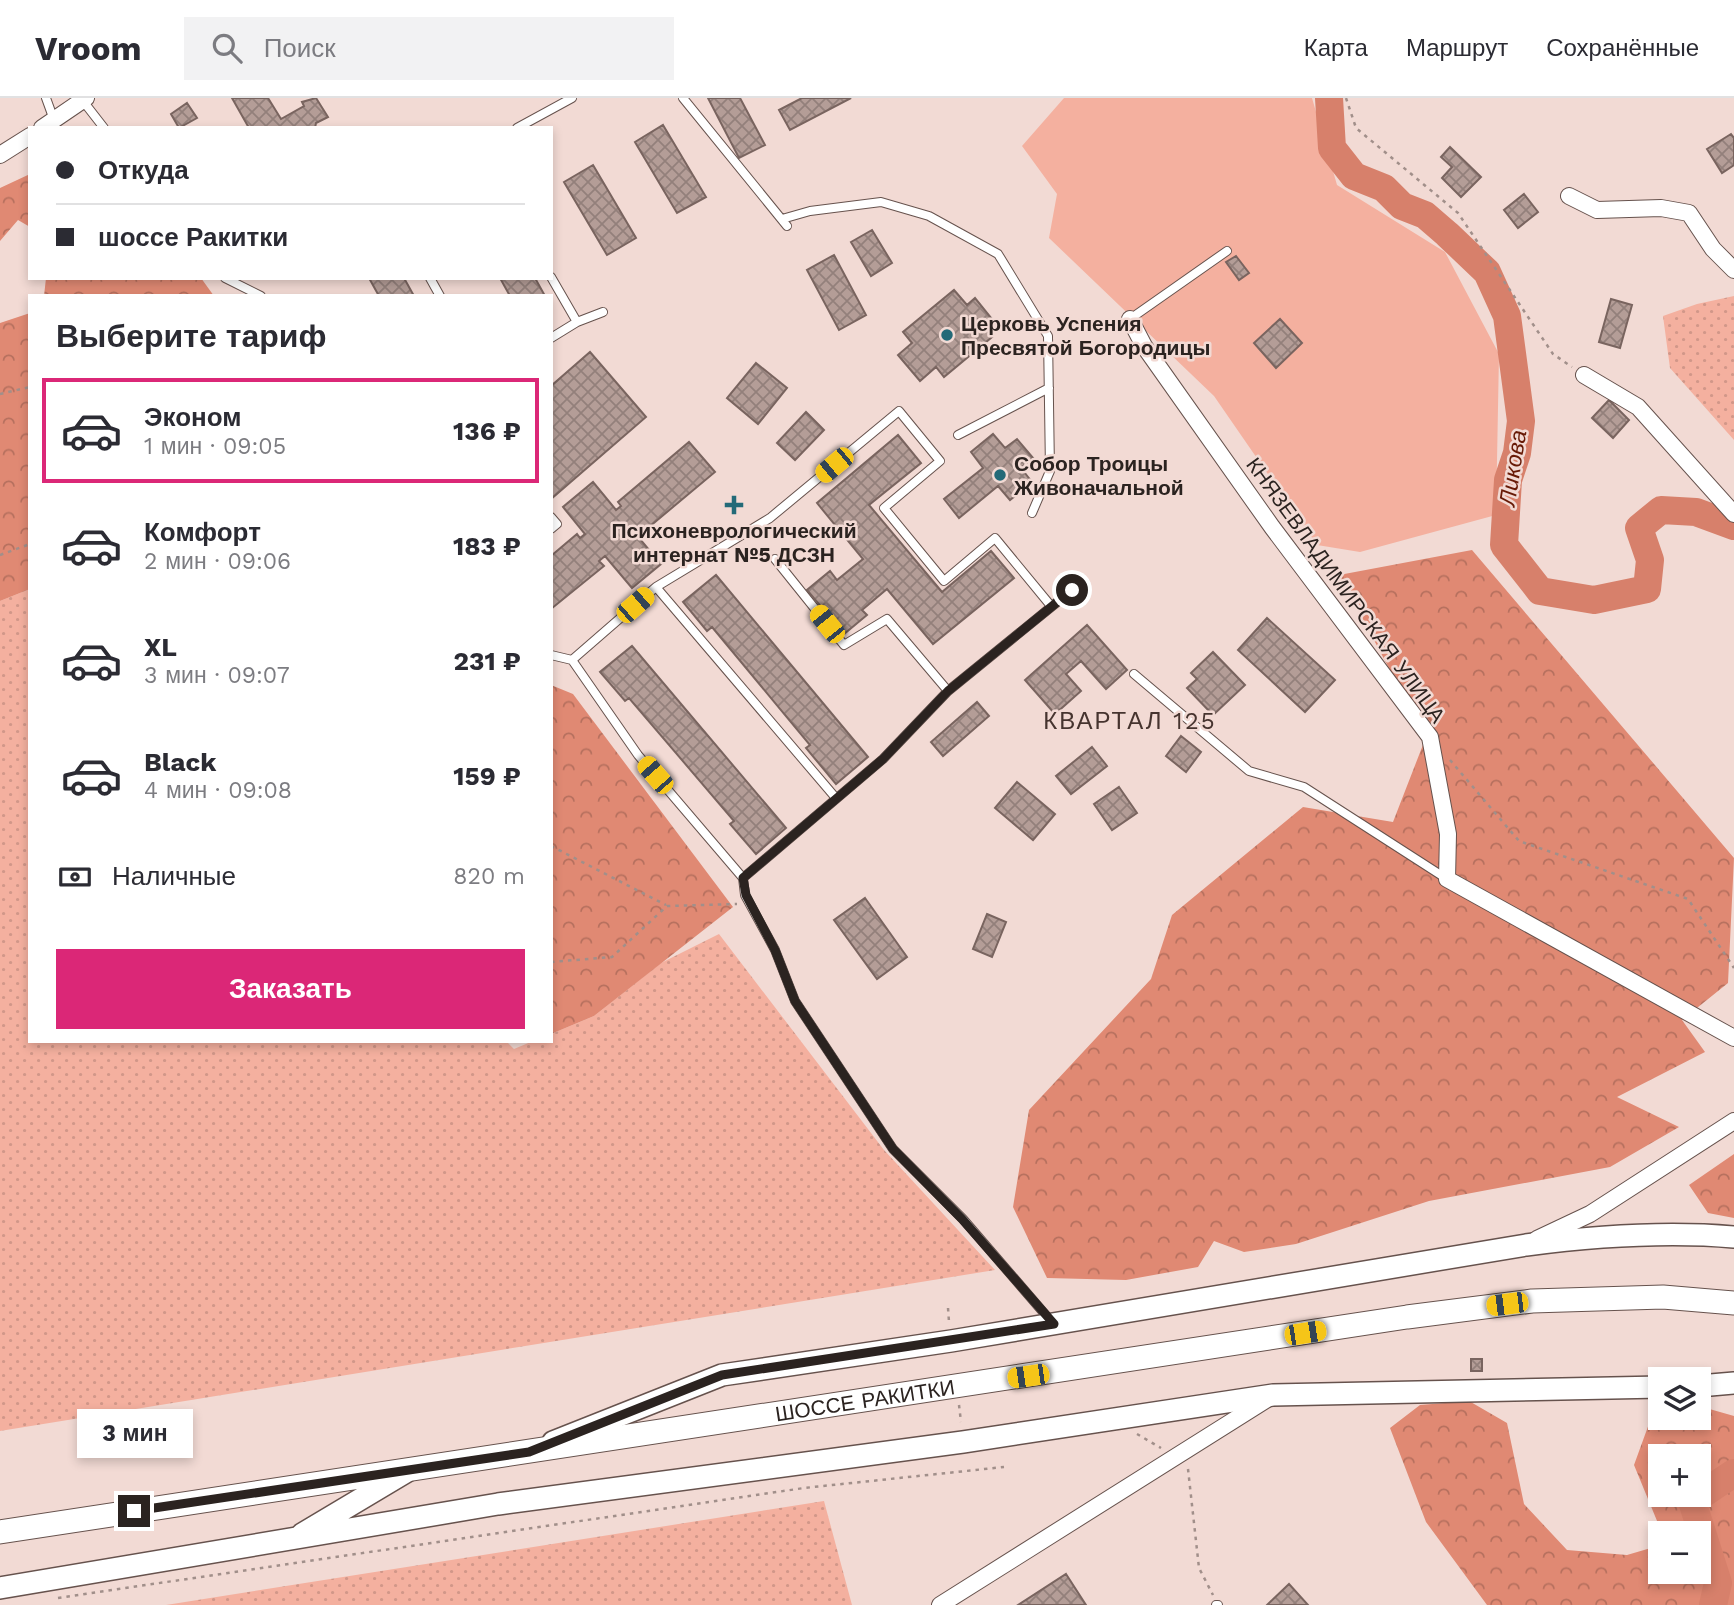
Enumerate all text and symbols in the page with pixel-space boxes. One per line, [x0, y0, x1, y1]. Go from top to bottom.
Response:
search box [184, 17, 674, 80]
text: Vroom [35, 29, 142, 68]
icon: search [208, 29, 246, 67]
text: Поиск [264, 33, 336, 63]
text: Карта [1304, 34, 1368, 62]
text: Маршрут [1406, 34, 1508, 62]
text: Сохранённые [1546, 34, 1699, 62]
text: Откуда [98, 155, 189, 185]
text: шоссе Ракитки [98, 222, 288, 252]
place label: Церковь Успения Пресвятой Богородицы [961, 311, 1210, 360]
text: Выберите тариф [56, 317, 327, 355]
marker: Церковь Успения Пресвятой Богородицы [939, 327, 955, 343]
icon: car [60, 399, 123, 462]
text: Эконом [144, 402, 242, 432]
text: 136 ₽ [453, 416, 521, 446]
water label: Ликова [1493, 428, 1532, 510]
text: 1 мин · 09:05 [144, 433, 286, 460]
car [812, 443, 857, 487]
place label: Собор Троицы Живоначальной [1013, 451, 1184, 500]
street label: КНЯЗЕВЛАДИМИРСКАЯ УЛИЦА [1241, 452, 1451, 728]
marker: Собор Троицы Живоначальной [992, 467, 1008, 483]
marker: Психоневрологический интернат №5 ДСЗН [724, 495, 744, 515]
icon: car [60, 514, 123, 577]
text: Комфорт [144, 517, 261, 547]
place label: Психоневрологический интернат №5 ДСЗН [611, 518, 857, 567]
text: 183 ₽ [453, 531, 521, 561]
text: 2 мин · 09:06 [144, 548, 291, 575]
route start [1056, 574, 1088, 606]
car [613, 583, 658, 627]
car [806, 601, 849, 647]
icon: car [60, 629, 123, 692]
text: XL [144, 632, 177, 662]
text: 231 ₽ [454, 646, 521, 676]
text: 3 мин · 09:07 [144, 662, 290, 689]
district label: КВАРТАЛ 125 [1043, 707, 1217, 735]
icon: car [60, 744, 123, 807]
text: Black [144, 747, 216, 777]
car [634, 752, 677, 798]
text: 159 ₽ [453, 761, 521, 791]
text: 4 мин · 09:08 [144, 777, 292, 804]
icon: cash [56, 858, 94, 896]
text: Наличные [112, 861, 236, 891]
text: 820 m [453, 863, 525, 890]
button: Заказать [56, 949, 525, 1029]
car [1485, 1291, 1530, 1317]
car [1283, 1319, 1328, 1347]
car [1006, 1363, 1051, 1389]
map controls [1648, 1367, 1711, 1584]
button: layers [1648, 1367, 1711, 1430]
street label: ШОССЕ РАКИТКИ [773, 1374, 956, 1426]
callout: 3 мин [76, 1410, 192, 1458]
text: 3 мин [102, 1420, 168, 1447]
button: + [1648, 1444, 1711, 1507]
route end [118, 1495, 150, 1527]
button: − [1648, 1521, 1711, 1584]

